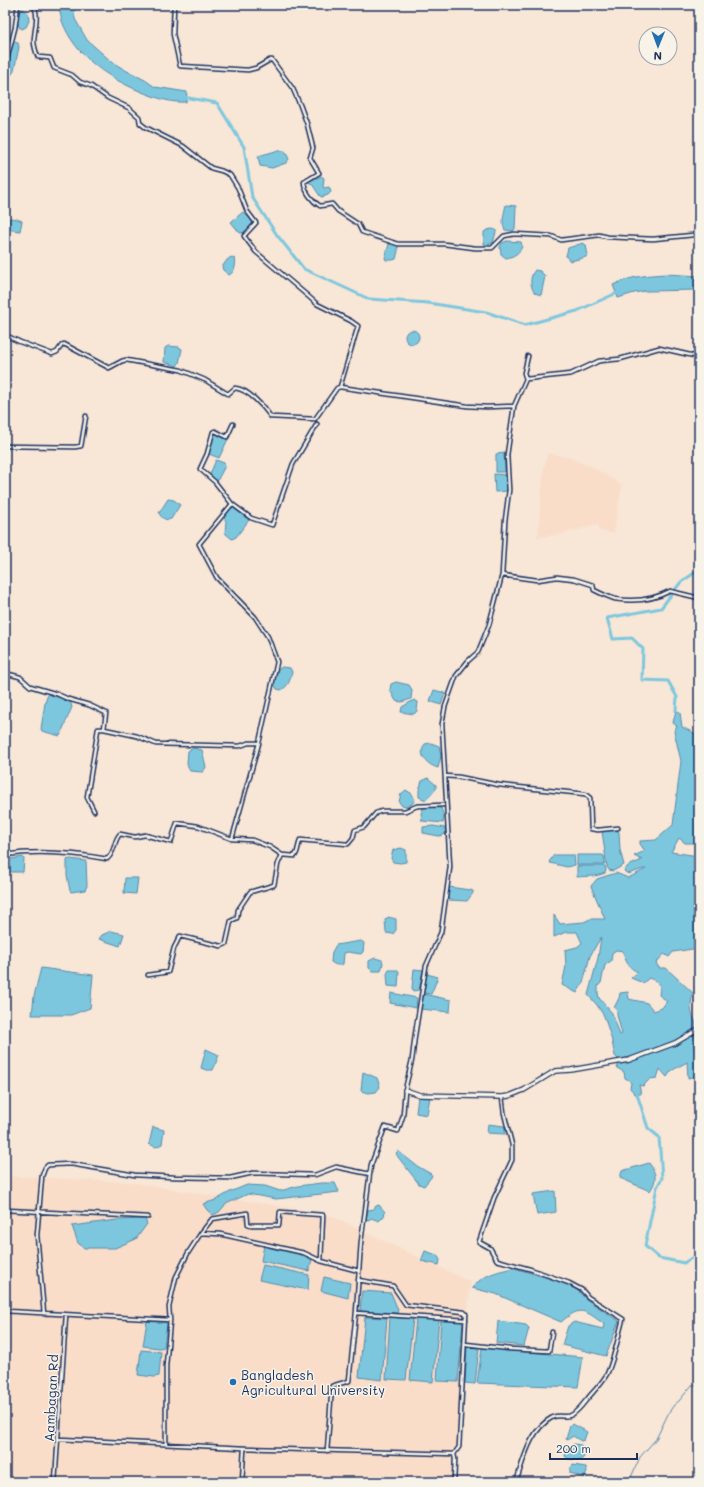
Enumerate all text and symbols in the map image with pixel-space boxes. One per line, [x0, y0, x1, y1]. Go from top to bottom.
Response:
north arrow [638, 26, 678, 66]
text: N [654, 49, 662, 64]
street label: Aambagan Rd [40, 1354, 61, 1442]
place label: Bangladesh Agricultural University [241, 1366, 385, 1398]
marker: Bangladesh Agricultural University [228, 1377, 238, 1387]
scale bar [550, 1435, 637, 1461]
text: 200 m [556, 1440, 591, 1456]

